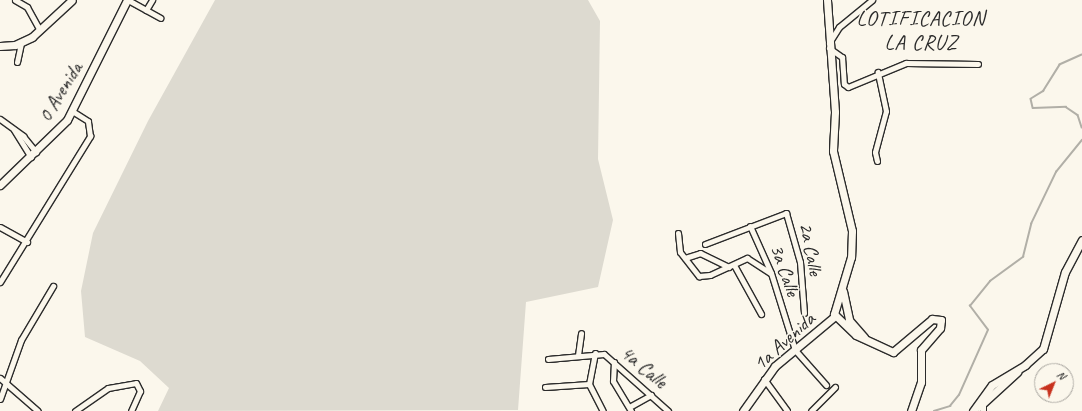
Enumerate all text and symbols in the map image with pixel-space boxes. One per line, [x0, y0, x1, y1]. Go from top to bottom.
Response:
district label: LOTIFICACION LA CRUZ [857, 5, 985, 55]
street label: 0 Avenida [33, 58, 87, 126]
street label: 2a Calle [794, 220, 828, 278]
street label: 3a Calle [765, 241, 805, 299]
street label: 1a Avenida [748, 307, 820, 375]
street label: 4a Calle [616, 340, 672, 394]
north arrow [1034, 363, 1074, 403]
text: N [1054, 368, 1069, 382]

